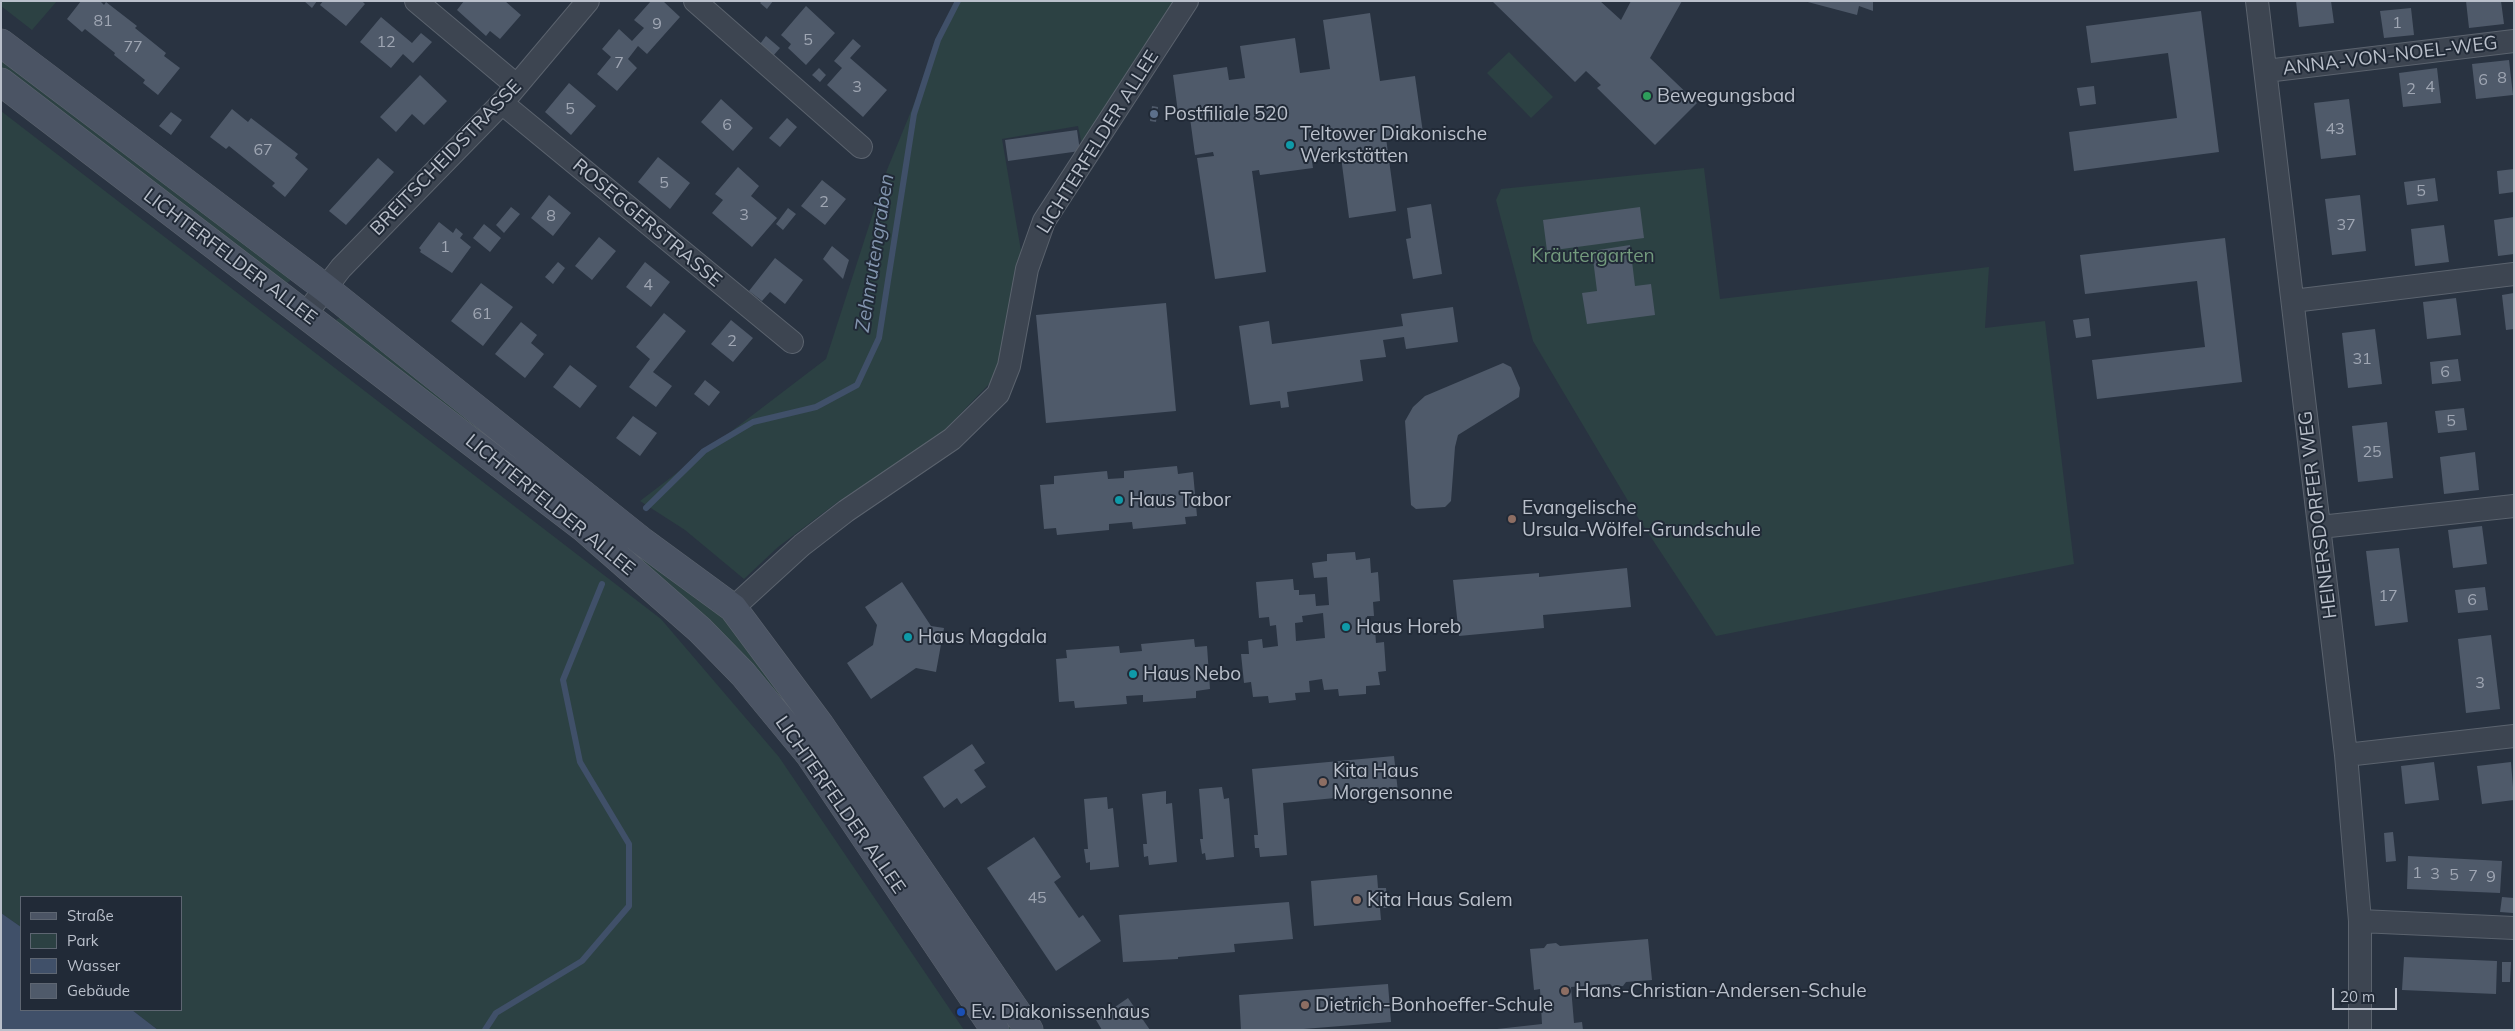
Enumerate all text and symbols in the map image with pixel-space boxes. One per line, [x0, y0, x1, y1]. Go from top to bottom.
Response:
house number: 81 [93, 11, 113, 31]
house number: 1 [2392, 13, 2402, 33]
house number: 9 [652, 14, 662, 34]
house number: 5 [803, 30, 813, 50]
house number: 12 [376, 32, 396, 52]
street label: ANNA-VON-NOEL-WEG [2281, 32, 2499, 80]
house number: 77 [123, 37, 143, 57]
street label: LICHTERFELDER ALLEE [1032, 46, 1164, 238]
house number: 7 [614, 53, 624, 73]
house number: 8 [2497, 68, 2507, 88]
house number: 6 [2478, 70, 2488, 90]
street label: BREITSCHEIDSTRASSE [366, 75, 526, 241]
house number: 3 [852, 77, 862, 97]
house number: 4 [2425, 77, 2435, 97]
house number: 2 [2406, 79, 2416, 99]
place label: Bewegungsbad [1657, 85, 1795, 107]
marker: Bewegungsbad [1641, 90, 1653, 102]
house number: 5 [565, 99, 575, 119]
place label: Postfiliale 520 [1164, 103, 1288, 125]
marker: Postfiliale 520 [1148, 108, 1160, 120]
house number: 6 [722, 115, 732, 135]
house number: 43 [2325, 119, 2345, 139]
place label: Teltower Diakonische Werkstätten [1300, 123, 1487, 167]
marker: Teltower Diakonische Werkstätten [1284, 139, 1296, 151]
house number: 67 [253, 140, 273, 160]
street label: ROSEGGERSTRASSE [568, 154, 726, 292]
water label: Zehnrutengraben [851, 172, 899, 334]
house number: 5 [659, 173, 669, 193]
house number: 5 [2416, 181, 2426, 201]
street label: LICHTERFELDER ALLEE [139, 184, 321, 330]
house number: 2 [819, 192, 829, 212]
house number: 3 [739, 205, 749, 225]
house number: 8 [546, 206, 556, 226]
house number: 37 [2336, 215, 2356, 235]
house number: 1 [440, 237, 450, 257]
park label: Kräutergarten [1531, 245, 1655, 267]
house number: 4 [643, 275, 653, 295]
house number: 61 [472, 304, 492, 324]
house number: 2 [727, 331, 737, 351]
house number: 31 [2352, 349, 2372, 369]
house number: 6 [2440, 362, 2450, 382]
street label: HEINERSDORFER WEG [2294, 410, 2342, 620]
house number: 5 [2446, 411, 2456, 431]
street label: LICHTERFELDER ALLEE [461, 430, 639, 580]
house number: 25 [2362, 442, 2382, 462]
place label: Haus Tabor [1129, 489, 1231, 511]
marker: Haus Tabor [1113, 494, 1125, 506]
place label: Evangelische Ursula-Wölfel-Grundschule [1522, 497, 1761, 541]
marker: Evangelische Ursula-Wölfel-Grundschule [1506, 513, 1518, 525]
house number: 17 [2378, 586, 2398, 606]
house number: 6 [2467, 590, 2477, 610]
place label: Haus Horeb [1356, 616, 1461, 638]
marker: Haus Horeb [1340, 621, 1352, 633]
place label: Haus Magdala [918, 626, 1047, 648]
marker: Haus Magdala [902, 631, 914, 643]
place label: Haus Nebo [1143, 663, 1241, 685]
marker: Haus Nebo [1127, 668, 1139, 680]
house number: 3 [2475, 673, 2485, 693]
street label: LICHTERFELDER ALLEE [770, 712, 910, 898]
place label: Kita Haus Morgensonne [1333, 760, 1453, 804]
marker: Kita Haus Morgensonne [1317, 776, 1329, 788]
house number: 1 [2412, 863, 2422, 883]
house number: 3 [2430, 864, 2440, 884]
house number: 5 [2449, 865, 2459, 885]
house number: 7 [2468, 866, 2478, 886]
house number: 9 [2486, 867, 2496, 887]
house number: 45 [1027, 888, 1047, 908]
place label: Kita Haus Salem [1367, 889, 1513, 911]
marker: Kita Haus Salem [1351, 894, 1363, 906]
legend [20, 896, 182, 1011]
text: Straße [67, 906, 114, 925]
text: Park [67, 931, 99, 950]
text: Wasser [67, 956, 120, 975]
scale bar [2335, 978, 2400, 1010]
place label: Hans-Christian-Andersen-Schule [1575, 980, 1866, 1002]
text: Gebäude [67, 981, 130, 1000]
marker: Hans-Christian-Andersen-Schule [1559, 985, 1571, 997]
text: 20 m [2340, 987, 2375, 1006]
place label: Dietrich-Bonhoeffer-Schule [1315, 994, 1553, 1016]
marker: Dietrich-Bonhoeffer-Schule [1299, 999, 1311, 1011]
place label: Ev. Diakonissenhaus [971, 1001, 1150, 1023]
marker: Ev. Diakonissenhaus [955, 1006, 967, 1018]

